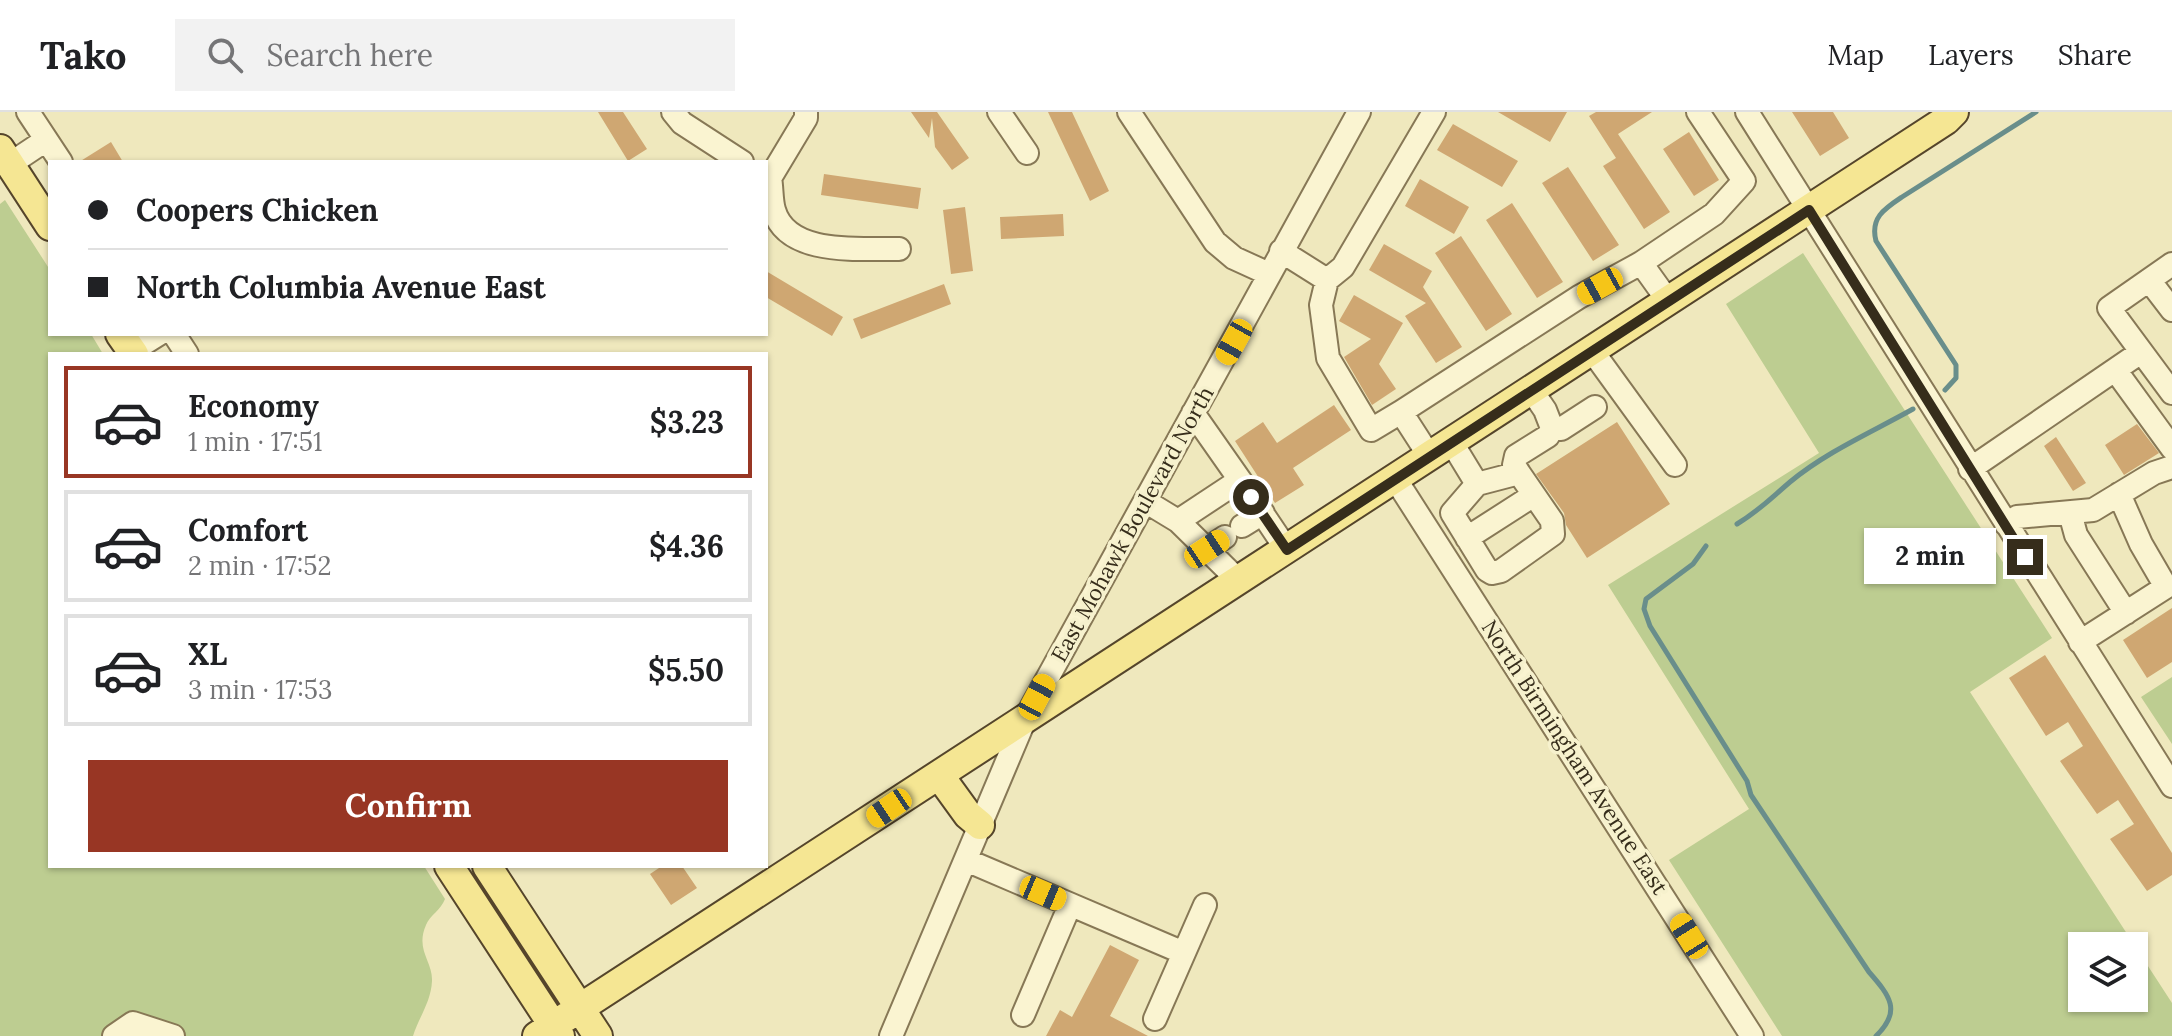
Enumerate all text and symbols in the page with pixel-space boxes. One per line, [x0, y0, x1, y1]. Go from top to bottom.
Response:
search box [175, 19, 735, 91]
text: Tako [40, 31, 127, 79]
icon: search [203, 33, 247, 77]
text: Search here [267, 36, 433, 74]
text: Map [1827, 37, 1884, 73]
text: Layers [1928, 37, 2014, 73]
text: Share [2058, 37, 2132, 73]
text: Coopers Chicken [136, 191, 378, 229]
car [1573, 264, 1627, 308]
text: North Columbia Avenue East [136, 268, 546, 306]
car [1212, 315, 1256, 369]
street label: East Mohawk Boulevard North [1044, 381, 1220, 667]
icon: car [92, 386, 164, 458]
text: Economy [188, 387, 319, 425]
text: $3.23 [650, 403, 724, 441]
text: 1 min · 17:51 [188, 425, 322, 458]
route start [1233, 479, 1269, 515]
icon: car [92, 510, 164, 582]
text: Comfort [188, 511, 308, 549]
car [1180, 526, 1234, 572]
text: $4.36 [649, 527, 724, 565]
callout: 2 min [1865, 529, 1997, 585]
text: 2 min [1895, 539, 1965, 572]
route end [2007, 539, 2043, 575]
text: 2 min · 17:52 [188, 549, 331, 582]
street label: North Birmingham Avenue East [1476, 614, 1675, 900]
icon: car [92, 634, 164, 706]
text: XL [188, 635, 227, 673]
text: $5.50 [648, 651, 724, 689]
car [1015, 670, 1059, 724]
text: 3 min · 17:53 [188, 673, 332, 706]
button: Confirm [88, 760, 728, 852]
car [862, 785, 916, 831]
car [1016, 873, 1070, 913]
car [1666, 909, 1712, 963]
map controls [2068, 932, 2148, 1012]
button: layers [2068, 932, 2148, 1012]

